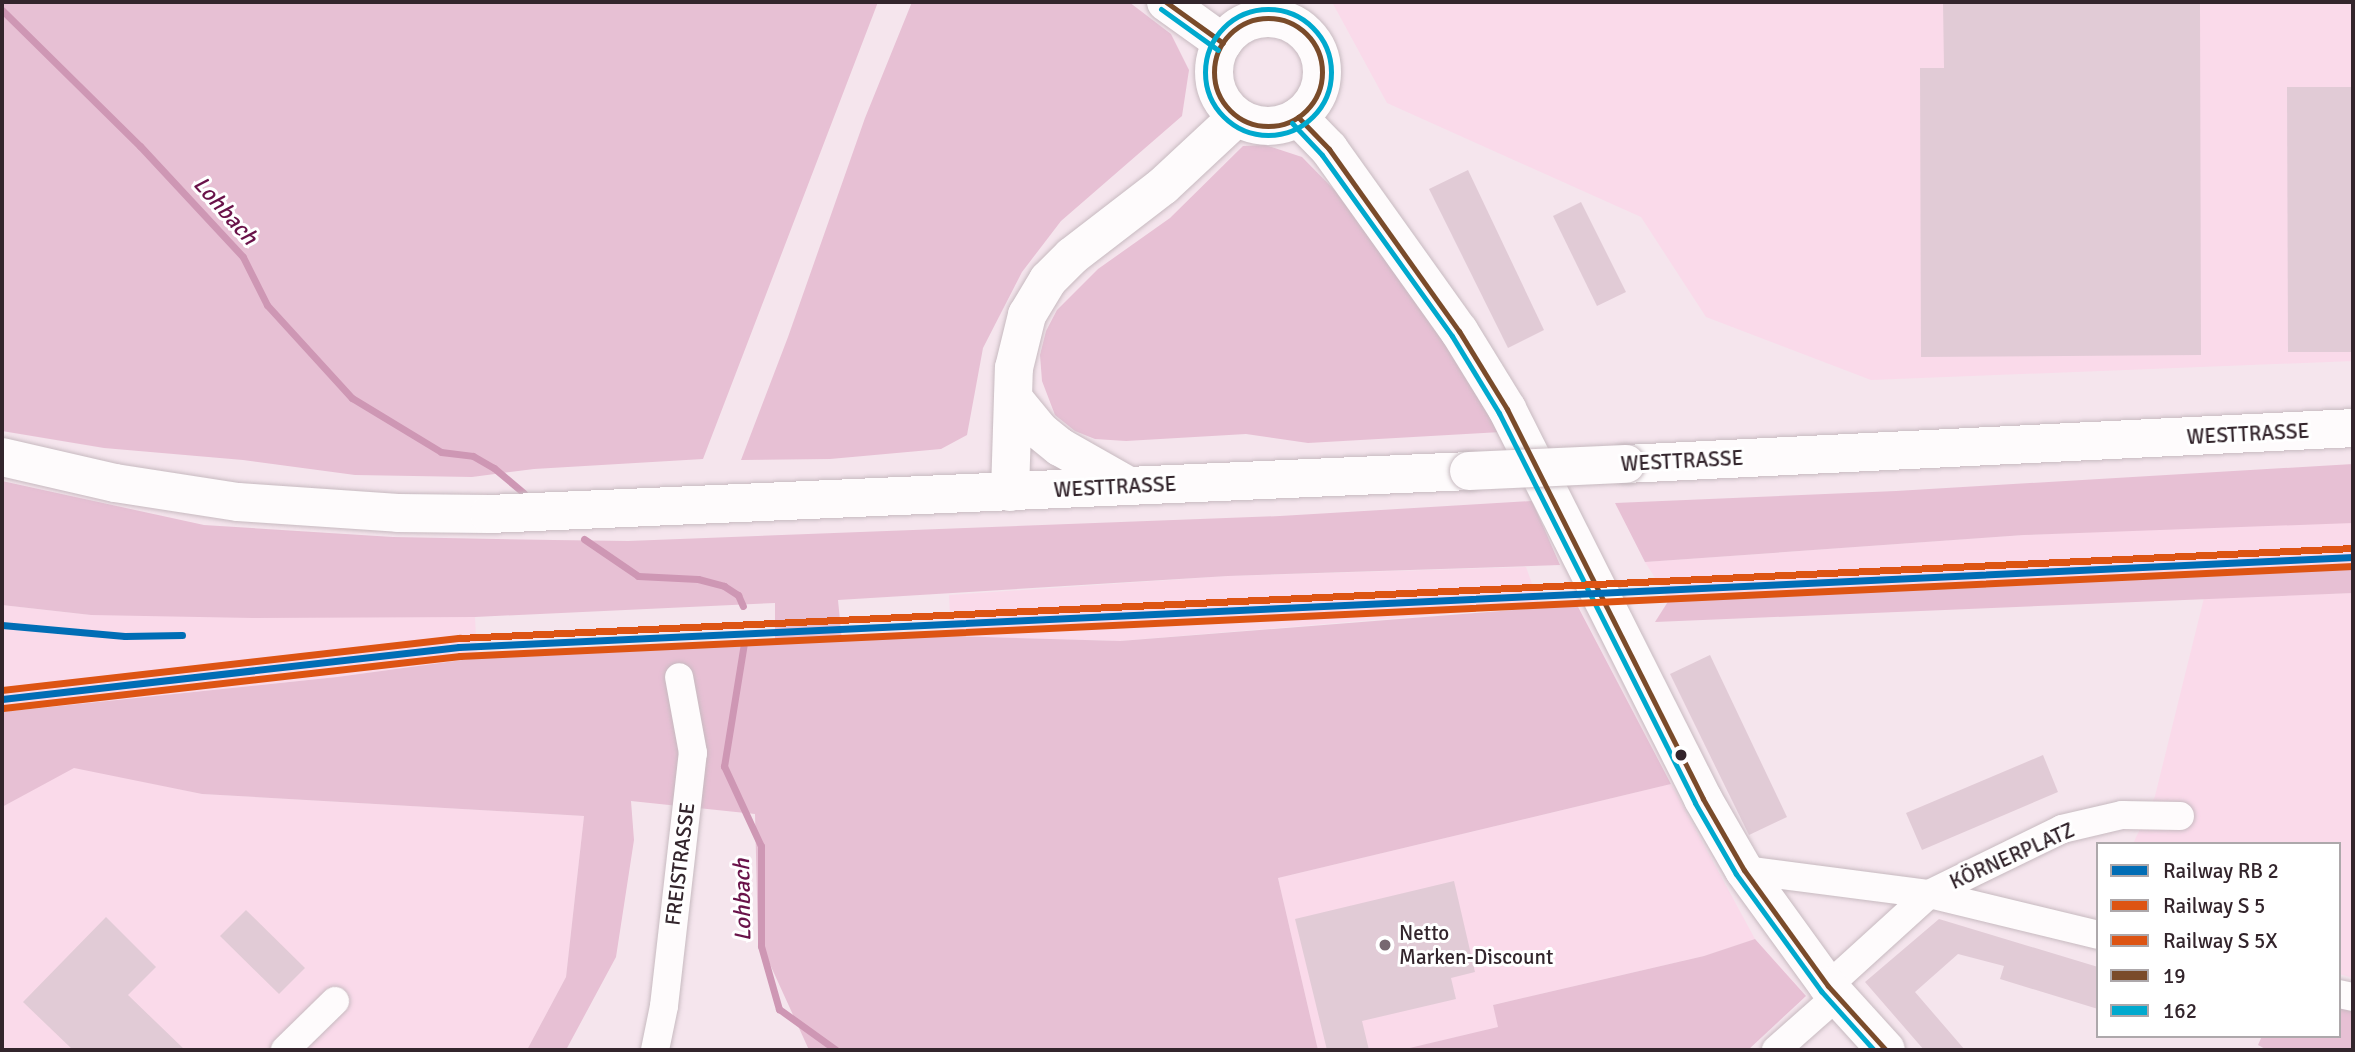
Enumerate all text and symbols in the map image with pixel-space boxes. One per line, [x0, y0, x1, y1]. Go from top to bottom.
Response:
water label: Lohbach [187, 171, 263, 251]
street label: WESTTRASSE [2186, 418, 2310, 450]
street label: WESTTRASSE [1620, 445, 1744, 477]
street label: WESTTRASSE [1053, 471, 1177, 503]
unlabelled marker [1674, 748, 1688, 762]
street label: FREISTRASSE [660, 801, 700, 927]
street label: KÖRNERPLATZ [1946, 817, 2078, 895]
legend [2096, 842, 2341, 1038]
water label: Lohbach [728, 858, 758, 942]
text: Railway RB 2 [2163, 858, 2279, 884]
text: Railway S 5 [2163, 893, 2265, 919]
place label: Netto Marken-Discount [1399, 920, 1553, 970]
text: Railway S 5X [2163, 928, 2278, 954]
marker: Netto Marken-Discount [1377, 937, 1393, 953]
text: 19 [2163, 963, 2186, 989]
text: 162 [2163, 998, 2197, 1024]

